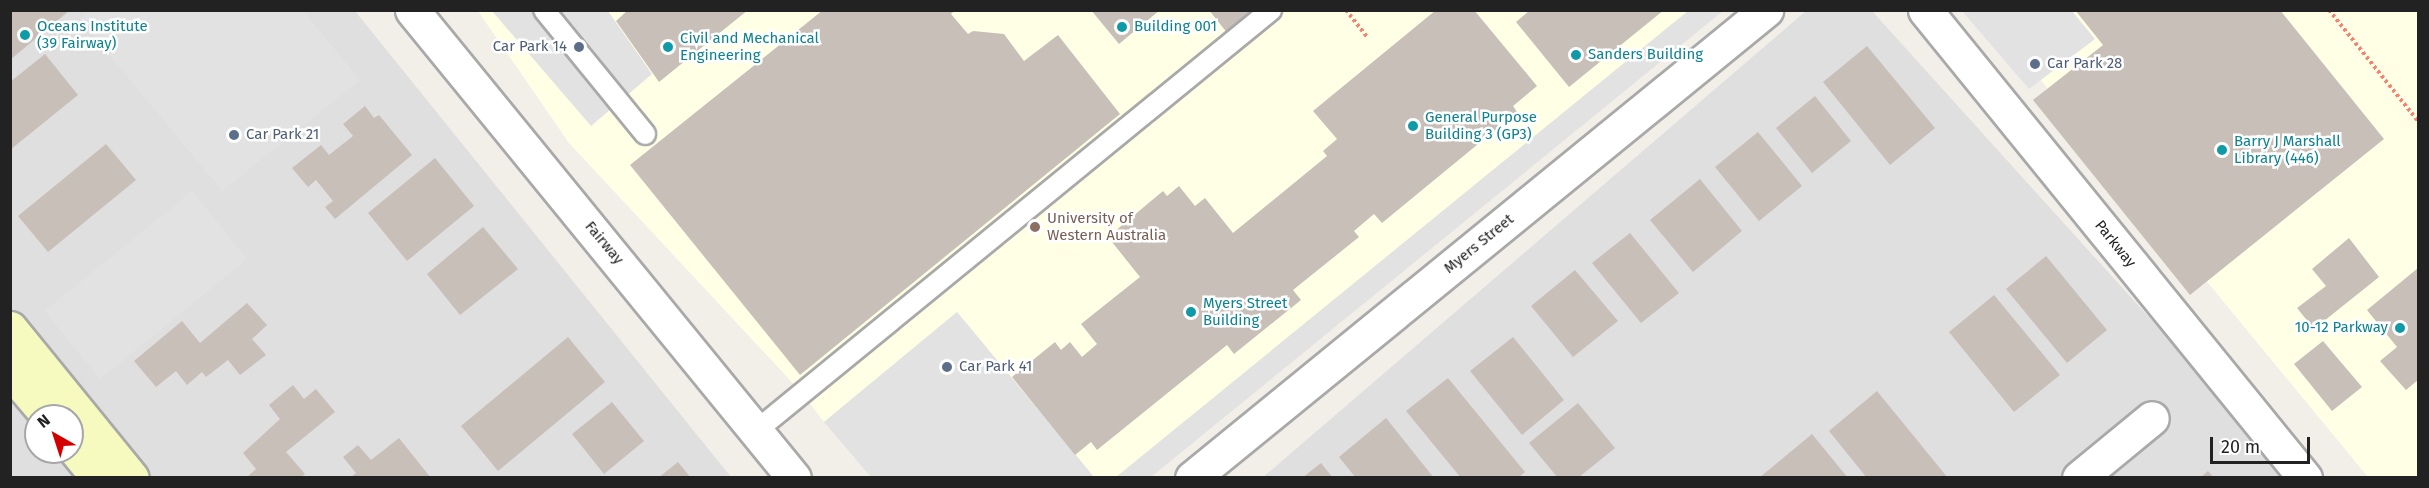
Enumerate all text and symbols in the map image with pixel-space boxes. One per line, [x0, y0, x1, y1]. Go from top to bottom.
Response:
place label: Oceans Institute (39 Fairway) [37, 17, 148, 52]
place label: Building 001 [1134, 18, 1217, 36]
marker: Building 001 [1115, 20, 1129, 34]
marker: Oceans Institute (39 Fairway) [18, 28, 32, 42]
place label: Civil and Mechanical Engineering [680, 29, 819, 64]
place label: Car Park 14 [493, 38, 567, 56]
marker: Car Park 14 [572, 40, 586, 54]
marker: Civil and Mechanical Engineering [661, 40, 675, 54]
place label: Sanders Building [1588, 46, 1703, 64]
marker: Sanders Building [1569, 48, 1583, 62]
place label: Car Park 28 [2047, 55, 2122, 73]
marker: Car Park 28 [2028, 57, 2042, 71]
place label: General Purpose Building 3 (GP3) [1425, 108, 1537, 143]
marker: General Purpose Building 3 (GP3) [1406, 119, 1420, 133]
place label: Car Park 21 [246, 126, 319, 144]
marker: Car Park 21 [227, 128, 241, 142]
place label: Barry J Marshall Library (446) [2234, 132, 2341, 167]
marker: Barry J Marshall Library (446) [2215, 143, 2229, 157]
place label: University of Western Australia [1047, 209, 1166, 244]
street label: Myers Street [1441, 210, 1517, 278]
street label: Parkway [2091, 217, 2139, 271]
street label: Fairway [581, 218, 627, 268]
marker: University of Western Australia [1028, 220, 1042, 234]
place label: Myers Street Building [1203, 294, 1287, 329]
marker: Myers Street Building [1184, 305, 1198, 319]
place label: 10-12 Parkway [2295, 319, 2388, 337]
marker: 10-12 Parkway [2393, 321, 2407, 335]
place label: Car Park 41 [959, 358, 1032, 376]
marker: Car Park 41 [940, 360, 954, 374]
north arrow [24, 404, 84, 464]
text: N [34, 410, 54, 432]
scale bar [2213, 425, 2314, 463]
text: 20 m [2221, 436, 2260, 458]

